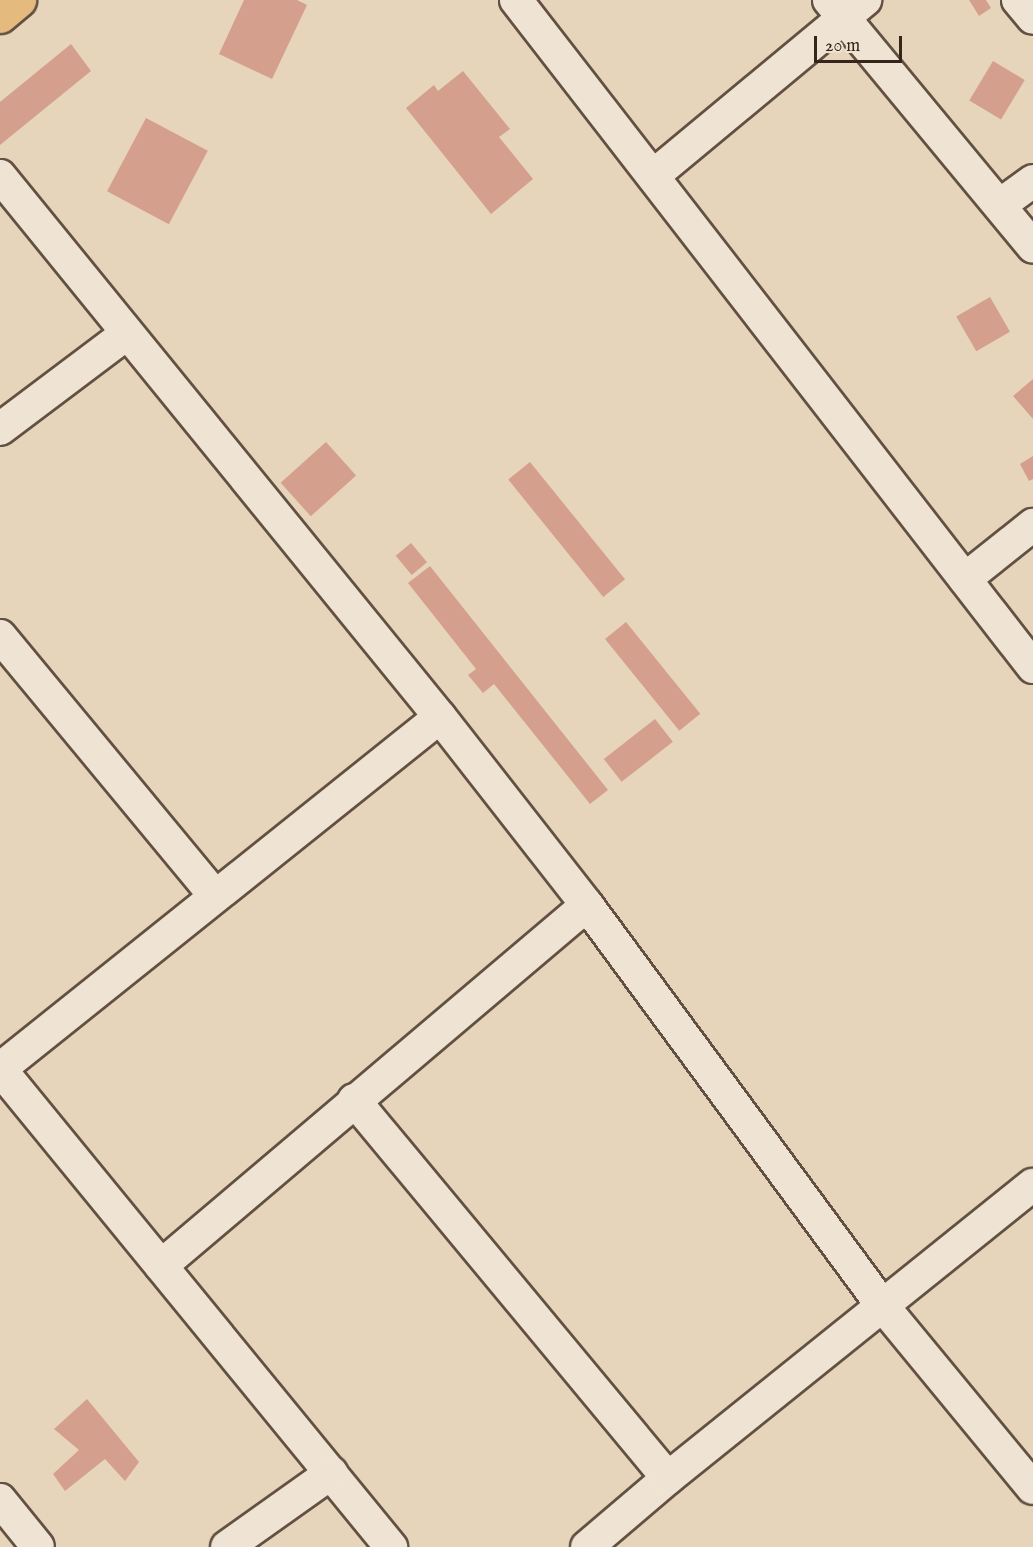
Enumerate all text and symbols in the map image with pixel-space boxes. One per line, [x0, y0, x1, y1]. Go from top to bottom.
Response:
scale bar [817, 24, 906, 62]
text: 20 m [825, 35, 860, 58]

